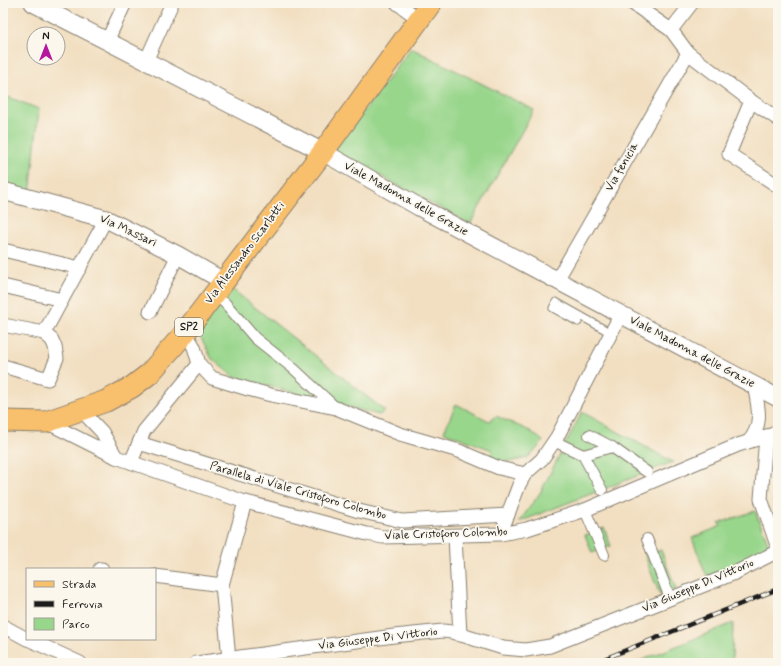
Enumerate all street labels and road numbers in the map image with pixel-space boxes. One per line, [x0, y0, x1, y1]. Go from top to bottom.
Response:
street label: Via fenicia [601, 139, 643, 195]
street label: Viale Madonna delle Grazie [341, 158, 471, 240]
street label: Via Alessandro Scarlatti [201, 198, 289, 307]
street label: Via Massari [97, 211, 159, 251]
street label: Viale Madonna delle Grazie [626, 312, 758, 392]
road number: SP2 [175, 318, 203, 336]
street label: Parallela di Viale Cristoforo Colombo [207, 458, 389, 525]
street label: Viale Cristoforo Colombo [384, 524, 508, 545]
street label: Via Giuseppe Di Vittorio [640, 555, 757, 617]
street label: Via Giuseppe Di Vittorio [317, 624, 439, 654]

